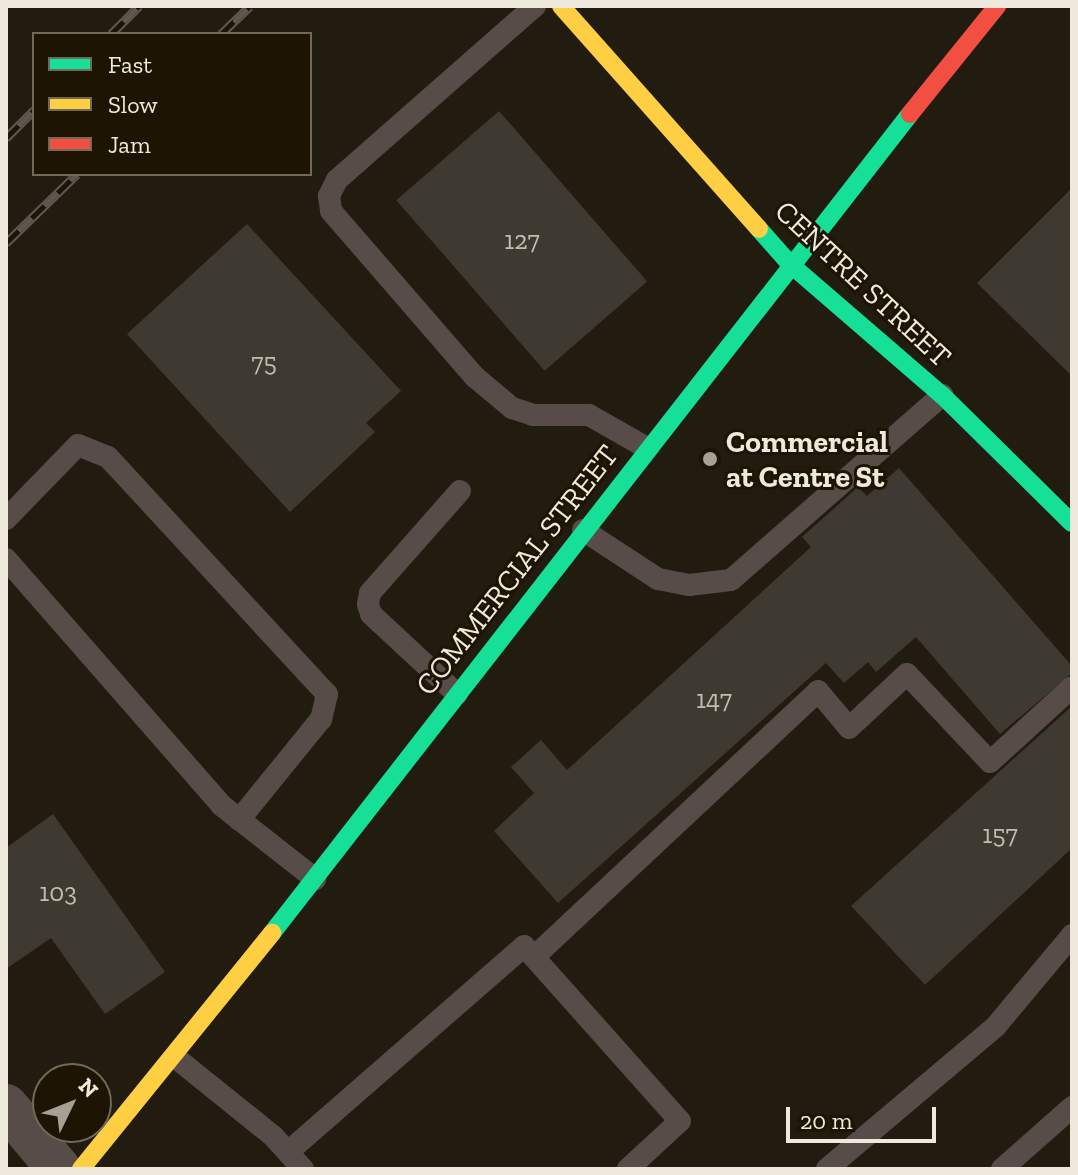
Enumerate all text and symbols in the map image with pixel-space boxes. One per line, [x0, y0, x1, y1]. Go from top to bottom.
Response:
legend [32, 32, 312, 176]
text: Fast [108, 50, 152, 79]
text: Slow [108, 90, 158, 119]
text: Jam [108, 130, 151, 159]
street label: CENTRE STREET [767, 193, 959, 375]
house number: 127 [504, 225, 540, 257]
house number: 75 [251, 347, 277, 379]
place label: Commercial at Centre St [726, 424, 888, 494]
street label: COMMERCIAL STREET [408, 437, 626, 703]
marker: Commercial at Centre St [701, 450, 719, 468]
house number: 147 [696, 684, 732, 716]
house number: 157 [982, 819, 1018, 851]
house number: 103 [39, 877, 77, 909]
north arrow [32, 1063, 112, 1143]
text: N [73, 1072, 104, 1103]
scale bar [790, 1091, 940, 1141]
text: 20 m [800, 1106, 852, 1135]

